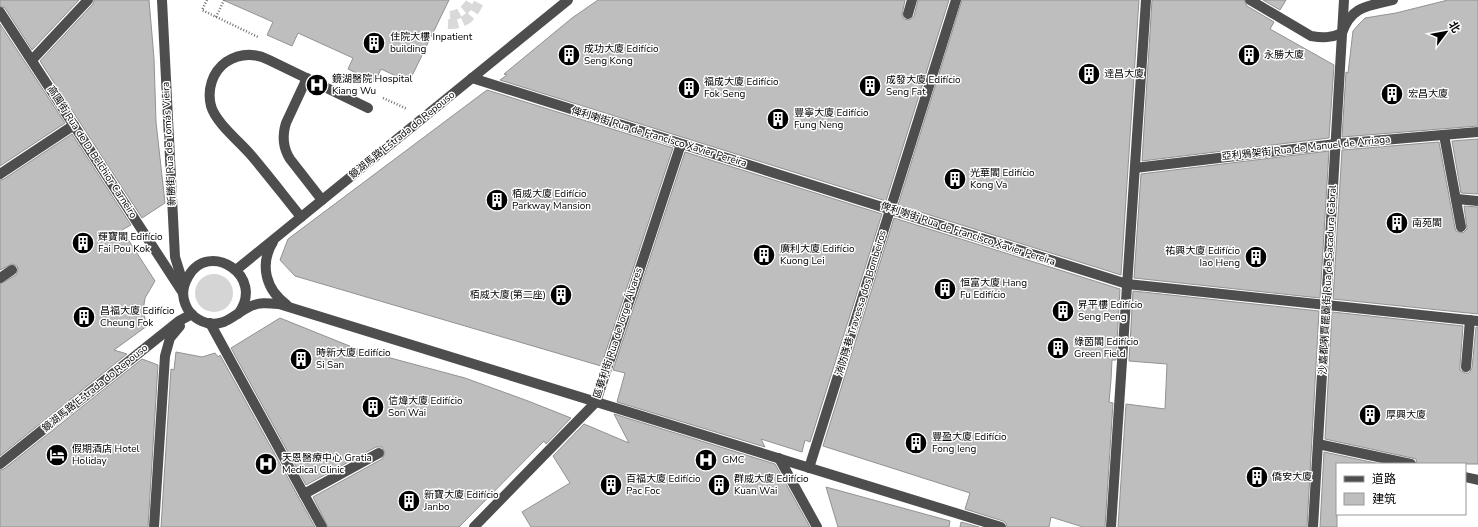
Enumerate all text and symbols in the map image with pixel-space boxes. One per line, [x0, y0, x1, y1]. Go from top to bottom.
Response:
north arrow [1426, 12, 1466, 52]
text: 北 [1445, 18, 1463, 36]
building icon: 住院大樓 Inpatient building [361, 30, 387, 56]
place label: 住院大樓 Inpatient building [390, 30, 473, 56]
building icon: 成功大廈 Edifício Seng Kong [556, 42, 582, 68]
place label: 成功大廈 Edifício Seng Kong [584, 42, 659, 68]
building icon: 永勝大廈 [1236, 42, 1262, 68]
place label: 永勝大廈 [1264, 48, 1304, 62]
building icon: 達昌大廈 [1076, 61, 1102, 87]
place label: 達昌大廈 [1104, 67, 1144, 81]
hospital icon: 鏡湖醫院 Hospital Kiang Wu [304, 72, 330, 98]
place label: 鏡湖醫院 Hospital Kiang Wu [332, 72, 412, 98]
building icon: 成發大廈 Edifício Seng Fat [857, 73, 883, 99]
place label: 成發大廈 Edifício Seng Fat [886, 73, 961, 99]
building icon: 福成大廈 Edifício Fok Seng [676, 75, 702, 101]
place label: 福成大廈 Edifício Fok Seng [704, 75, 779, 101]
building icon: 宏昌大廈 [1379, 81, 1405, 107]
street label: 新勝街 Rua de Tomás Vieira [159, 82, 179, 206]
street label: 高園街 Rua de D. Belchior Carneiro [44, 83, 140, 221]
place label: 宏昌大廈 [1408, 87, 1448, 101]
street label: 鏡湖馬路 Estrada do Repouso [346, 88, 458, 182]
street label: 俾利喇街 Rua de Francisco Xavier Pereira [569, 103, 748, 170]
building icon: 豐寧大廈 Edifício Fung Neng [765, 106, 791, 132]
place label: 豐寧大廈 Edifício Fung Neng [794, 106, 869, 132]
street label: 亞利鴉架街 Rua de Manuel de Arriaga [1221, 132, 1391, 164]
building icon: 光華閣 Edifício Kong Va [942, 166, 968, 192]
place label: 光華閣 Edifício Kong Va [970, 166, 1035, 192]
street label: 沙嘉都喇賈罷麗街 Rua de Sacadura Cabral [1316, 185, 1340, 375]
building icon: 栢威大廈 Edifício Parkway Mansion [484, 187, 510, 213]
place label: 栢威大廈 Edifício Parkway Mansion [512, 187, 591, 213]
street label: 俾利喇街 Rua de Francisco Xavier Pereira [878, 199, 1057, 269]
building icon: 南苑閣 [1384, 210, 1410, 236]
place label: 南苑閣 [1412, 216, 1442, 230]
street label: 消防隊巷 Travessa dos Bombeiros [832, 228, 890, 377]
building icon: 輝寶閣 Edifício Fai Pou Kok [70, 230, 96, 256]
place label: 輝寶閣 Edifício Fai Pou Kok [98, 230, 163, 256]
building icon: 廣利大廈 Edifício Kuong Lei [751, 242, 777, 268]
place label: 廣利大廈 Edifício Kuong Lei [780, 242, 855, 268]
place label: 祐興大廈 Edifício Iao Heng [1165, 244, 1240, 270]
building icon: 祐興大廈 Edifício Iao Heng [1243, 244, 1269, 270]
street label: 區華利街 Rua de Jorge Álvares [590, 266, 646, 400]
building icon: 恒富大廈 Hang Fu Edifício [932, 276, 958, 302]
place label: 恒富大廈 Hang Fu Edifício [960, 276, 1027, 302]
building icon: 栢威大廈(第二座) [548, 282, 574, 308]
place label: 栢威大廈(第二座) [470, 288, 546, 302]
building icon: 昇平樓 Edifício Seng Peng [1050, 298, 1076, 324]
place label: 昇平樓 Edifício Seng Peng [1078, 298, 1143, 324]
building icon: 昌福大廈 Edifício Cheung Fok [71, 304, 97, 330]
place label: 昌福大廈 Edifício Cheung Fok [100, 304, 175, 330]
building icon: 綠茵閣 Edifício Green Field [1045, 335, 1071, 361]
place label: 綠茵閣 Edifício Green Field [1074, 335, 1139, 361]
street label: 鏡湖馬路 Estrada do Repouso [39, 341, 151, 435]
building icon: 時新大廈 Edifício Si San [288, 346, 314, 372]
place label: 時新大廈 Edifício Si San [316, 346, 391, 372]
building icon: 信煒大廈 Edifício Son Wai [360, 394, 386, 420]
place label: 信煒大廈 Edifício Son Wai [388, 394, 463, 420]
building icon: 厚興大廈 [1357, 402, 1383, 428]
place label: 厚興大廈 [1386, 408, 1426, 422]
building icon: 豐盈大廈 Edifício Fong Ieng [903, 430, 929, 456]
place label: 豐盈大廈 Edifício Fong Ieng [932, 430, 1007, 456]
hotel icon: 假期酒店 Hotel Holiday [44, 442, 70, 468]
place label: 假期酒店 Hotel Holiday [72, 442, 139, 468]
hospital icon: GMC [693, 447, 719, 473]
hospital icon: 天恩醫療中心 Gratia Medical Clinic [253, 451, 279, 477]
place label: 天恩醫療中心 Gratia Medical Clinic [282, 451, 372, 477]
place label: GMC [722, 453, 745, 467]
legend [1336, 463, 1466, 515]
building icon: 僑安大廈 [1244, 464, 1270, 490]
place label: 僑安大廈 [1271, 470, 1312, 484]
text: 道路 [1372, 471, 1396, 487]
building icon: 百福大廈 Edifício Pac Foc [598, 472, 624, 498]
place label: 百福大廈 Edifício Pac Foc [626, 472, 701, 498]
building icon: 群威大廈 Edifício Kuan Wai [706, 472, 732, 498]
place label: 群威大廈 Edifício Kuan Wai [734, 472, 809, 498]
building icon: 新寶大廈 Edifício Janbo [396, 488, 422, 514]
place label: 新寶大廈 Edifício Janbo [423, 488, 499, 514]
text: 建筑 [1372, 491, 1396, 507]

